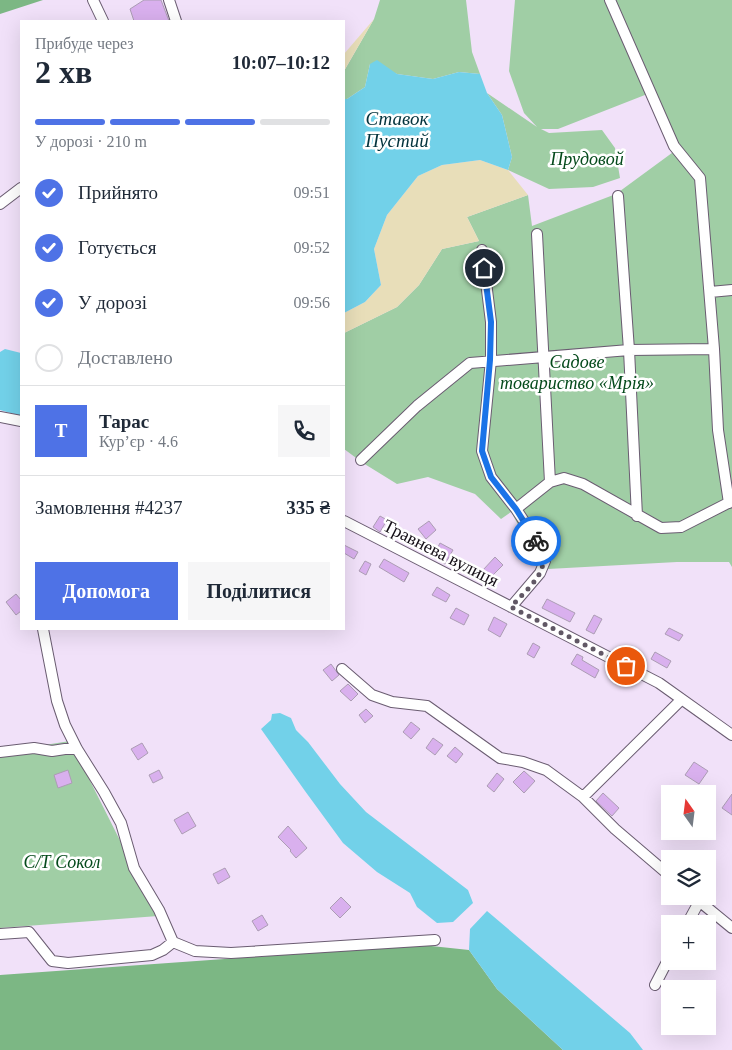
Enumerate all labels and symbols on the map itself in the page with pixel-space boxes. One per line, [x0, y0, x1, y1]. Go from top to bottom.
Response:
water label: Ставок Пустий [364, 108, 430, 151]
park label: Прудовой [549, 149, 624, 169]
pin [463, 247, 505, 289]
park label: Садове товариство «Мрія» [500, 352, 654, 393]
street label: Травнева вулиця [380, 515, 502, 591]
courier [511, 516, 561, 566]
pin [605, 645, 647, 687]
north arrow [661, 785, 716, 840]
park label: С/Т Сокол [24, 852, 101, 872]

